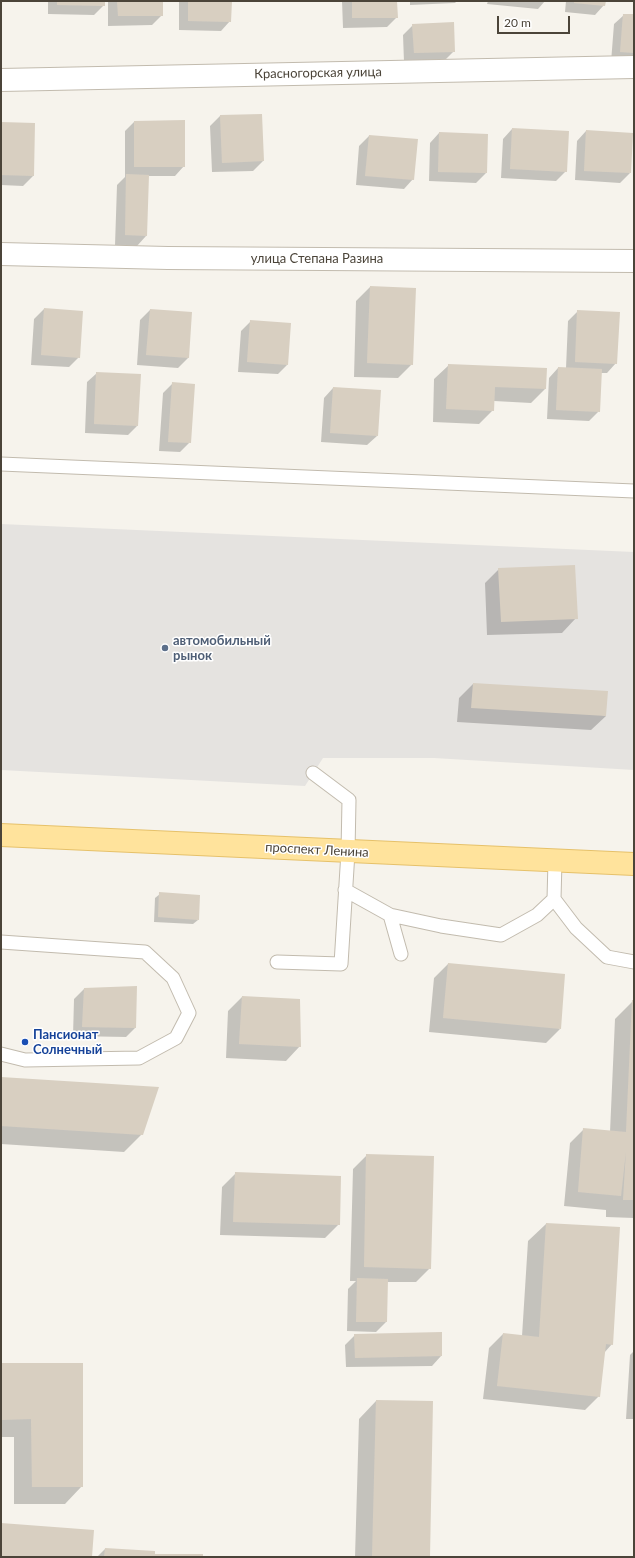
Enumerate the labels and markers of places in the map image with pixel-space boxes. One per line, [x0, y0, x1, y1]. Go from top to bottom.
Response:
place label: автомобильный рынок [173, 633, 271, 664]
marker: автомобильный рынок [160, 643, 170, 653]
place label: Пансионат Солнечный [33, 1027, 102, 1058]
marker: Пансионат Солнечный [20, 1037, 30, 1047]

